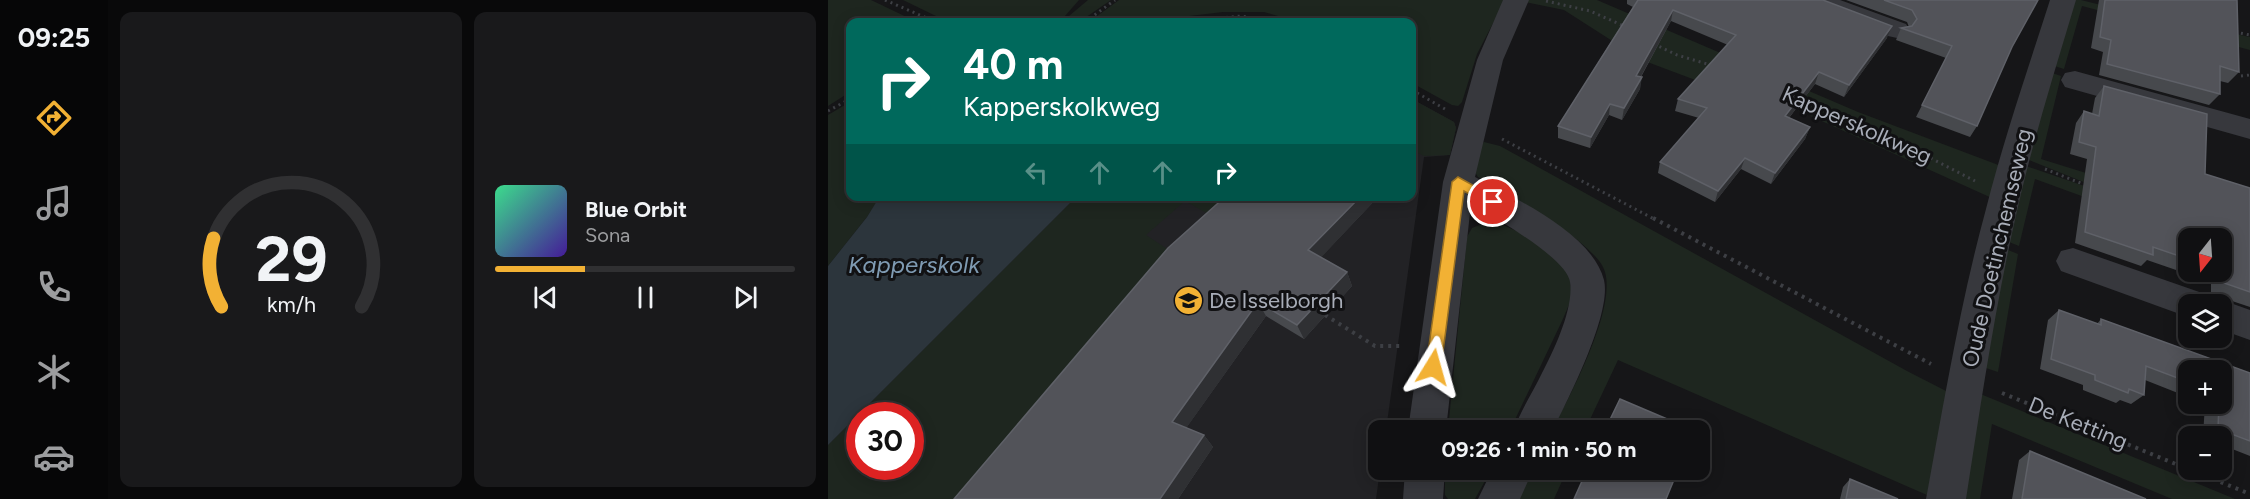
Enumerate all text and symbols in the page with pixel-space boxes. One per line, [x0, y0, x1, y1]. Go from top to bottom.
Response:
text: 09:25 [18, 21, 90, 54]
text: 40 m [963, 39, 1063, 90]
icon: right [864, 42, 942, 120]
street label: Kapperskolkweg [1778, 80, 1936, 170]
text: Kapperskolkweg [963, 90, 1160, 123]
icon: directions [33, 97, 75, 139]
street label: Oude Doetinchemseweg [1956, 126, 2038, 370]
icon: left [1020, 156, 1053, 189]
icon: ahead [1083, 156, 1116, 189]
icon: ahead [1146, 156, 1179, 189]
icon: right [1209, 156, 1242, 189]
pin [1467, 176, 1518, 227]
icon: music [33, 182, 75, 224]
icon: arrive [1476, 185, 1509, 218]
text: Blue Orbit [585, 196, 687, 223]
text: 29 [255, 222, 327, 297]
text: Sona [585, 223, 630, 247]
north arrow [2178, 228, 2232, 282]
map controls [2178, 228, 2232, 480]
water label: Kapperskolk [848, 250, 981, 279]
icon: phone [33, 266, 75, 308]
icon: previous [529, 281, 562, 314]
icon: pause [629, 281, 662, 314]
icon: next [729, 281, 762, 314]
school or university icon: De Isselborgh [1172, 284, 1204, 316]
place label: De Isselborgh [1209, 287, 1343, 314]
text: km/h [267, 292, 315, 317]
button: layers [2178, 294, 2232, 348]
position arrow [1401, 335, 1465, 399]
icon: climate [33, 351, 75, 393]
button: + [2178, 360, 2232, 414]
street label: De Ketting [2024, 391, 2132, 455]
speed limit sign: 30 [846, 402, 924, 480]
button: − [2178, 426, 2232, 480]
icon: car [33, 436, 75, 478]
text: 09:26 · 1 min · 50 m [1442, 436, 1636, 463]

